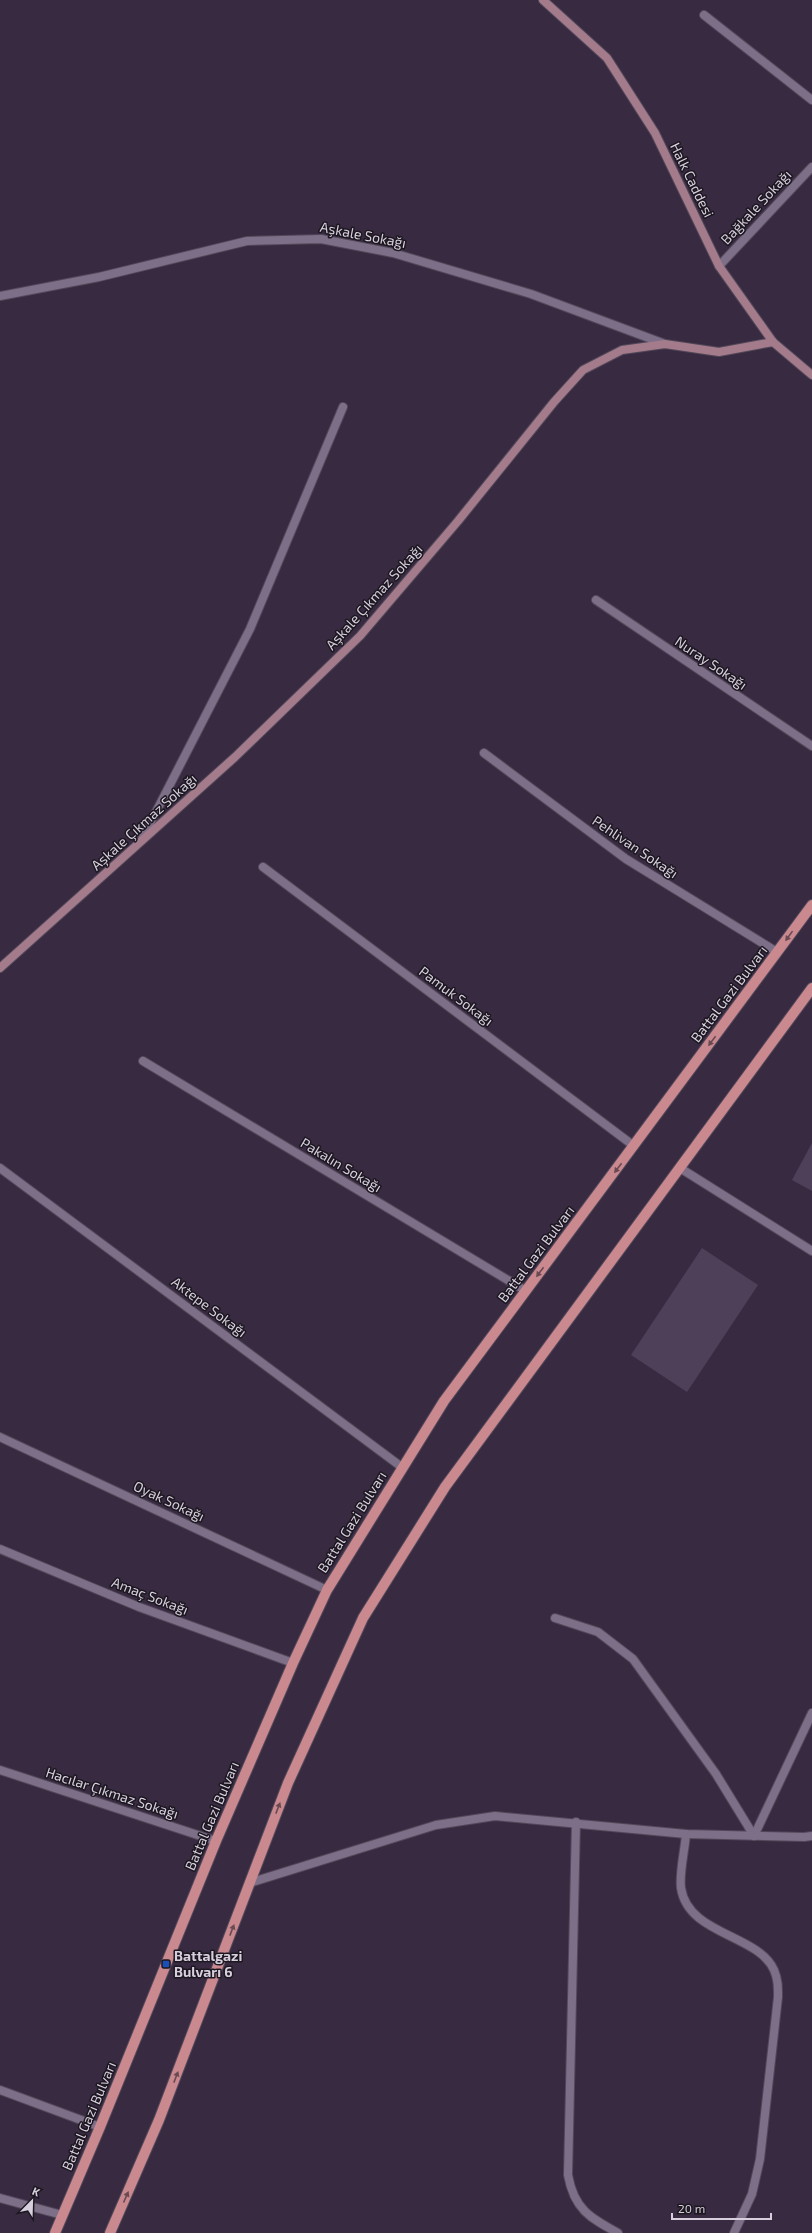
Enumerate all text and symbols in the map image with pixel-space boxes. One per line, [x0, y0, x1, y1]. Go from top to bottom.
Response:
street label: Halk Caddesi [667, 140, 718, 220]
street label: Bağkale Sokağı [717, 166, 794, 247]
street label: Aşkale Sokağı [318, 218, 408, 252]
street label: Aşkale Çıkmaz Sokağı [322, 540, 426, 654]
street label: Nuray Sokağı [672, 632, 751, 693]
street label: Aşkale Çıkmaz Sokağı [87, 770, 201, 874]
street label: Pehlivan Sokağı [589, 812, 681, 882]
one-way arrow [785, 931, 793, 942]
street label: Battal Gazi Bulvarı [687, 942, 770, 1045]
street label: Pamuk Sokağı [416, 962, 497, 1029]
one-way arrow [708, 1036, 716, 1046]
street label: Pakalın Sokağı [298, 1134, 385, 1195]
one-way arrow [613, 1162, 622, 1173]
street label: Battal Gazi Bulvarı [494, 1202, 577, 1305]
one-way arrow [536, 1267, 544, 1278]
street label: Aktepe Sokağı [168, 1273, 250, 1340]
street label: Battal Gazi Bulvarı [313, 1468, 390, 1576]
street label: Oyak Sokağı [131, 1477, 207, 1524]
street label: Amaç Sokağı [109, 1573, 191, 1619]
street label: Battal Gazi Bulvarı [181, 1759, 242, 1873]
street label: Hacılar Çıkmaz Sokağı [43, 1763, 181, 1823]
one-way arrow [275, 1802, 281, 1814]
one-way arrow [229, 1923, 235, 1935]
place label: Battalgazi Bulvarı 6 [174, 1947, 242, 1980]
marker: Battalgazi Bulvarı 6 [161, 1959, 171, 1969]
street label: Battal Gazi Bulvarı [58, 2059, 119, 2173]
one-way arrow [173, 2071, 179, 2083]
north arrow [12, 2181, 52, 2221]
text: K [30, 2184, 42, 2199]
one-way arrow [123, 2191, 129, 2203]
scale bar [672, 2195, 771, 2221]
text: 20 m [678, 2201, 705, 2215]

